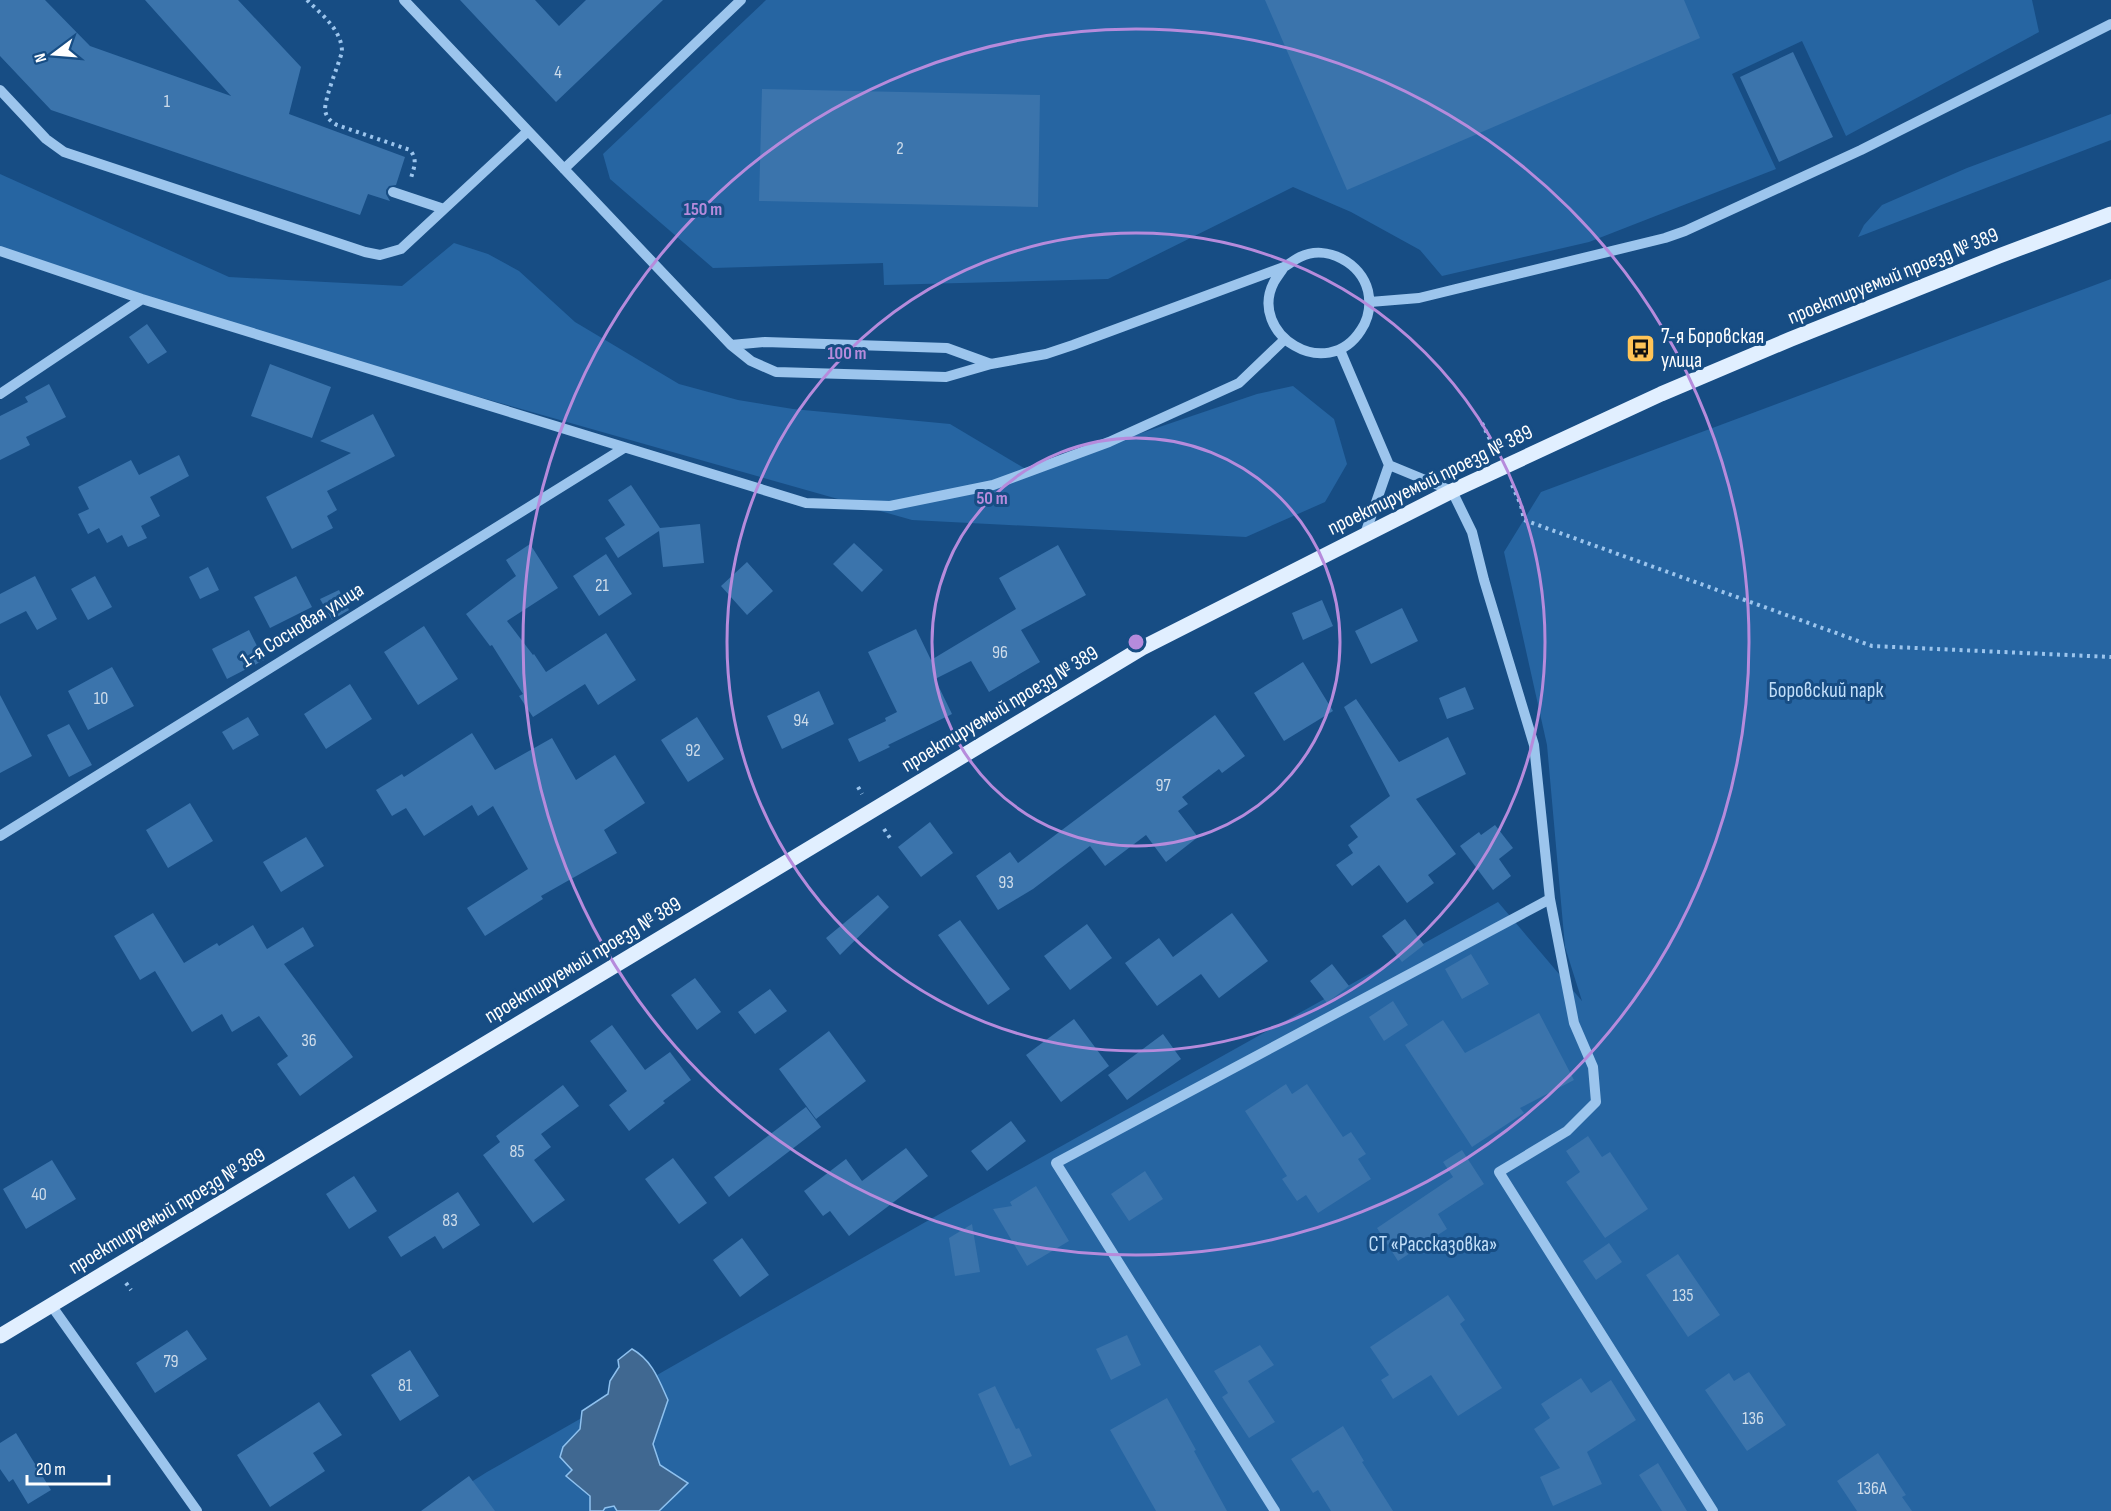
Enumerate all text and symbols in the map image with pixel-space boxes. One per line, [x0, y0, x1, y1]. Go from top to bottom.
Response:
north arrow [24, 24, 84, 84]
text: N [31, 51, 51, 64]
house number: 4 [554, 62, 562, 83]
house number: 1 [164, 91, 171, 112]
house number: 2 [896, 138, 904, 159]
text: 150 m [684, 199, 722, 220]
street label: проектируемый проезд № 389 [1784, 222, 2002, 330]
place label: 7-я Боровская улица [1661, 324, 1764, 373]
bus stop icon: 7-я Боровская улица [1624, 332, 1656, 364]
text: 100 m [828, 343, 867, 364]
street label: проектируемый проезд № 389 [1323, 419, 1537, 541]
text: 50 m [976, 488, 1008, 509]
house number: 21 [595, 575, 610, 596]
street label: 1-я Сосновая улица [236, 577, 368, 673]
centre of rings [1126, 632, 1146, 652]
street label: проектируемый проезд № 389 [897, 640, 1103, 778]
house number: 96 [992, 642, 1008, 663]
park label: Боровский парк [1768, 678, 1884, 703]
house number: 10 [94, 688, 108, 709]
house number: 94 [793, 710, 809, 731]
house number: 92 [685, 740, 701, 761]
house number: 97 [1155, 775, 1171, 796]
house number: 93 [998, 872, 1014, 893]
street label: проектируемый проезд № 389 [480, 891, 686, 1029]
house number: 36 [301, 1030, 317, 1051]
house number: 85 [509, 1141, 525, 1162]
street label: проектируемый проезд № 389 [64, 1142, 270, 1280]
house number: 40 [31, 1184, 47, 1205]
house number: 83 [442, 1210, 458, 1231]
park label: СТ «Рассказовка» [1369, 1232, 1497, 1257]
house number: 135 [1672, 1285, 1694, 1306]
house number: 79 [163, 1351, 179, 1372]
house number: 81 [398, 1375, 413, 1396]
house number: 136 [1742, 1408, 1764, 1429]
scale bar [27, 1448, 110, 1486]
text: 20 m [36, 1459, 66, 1480]
house number: 136А [1857, 1478, 1887, 1499]

